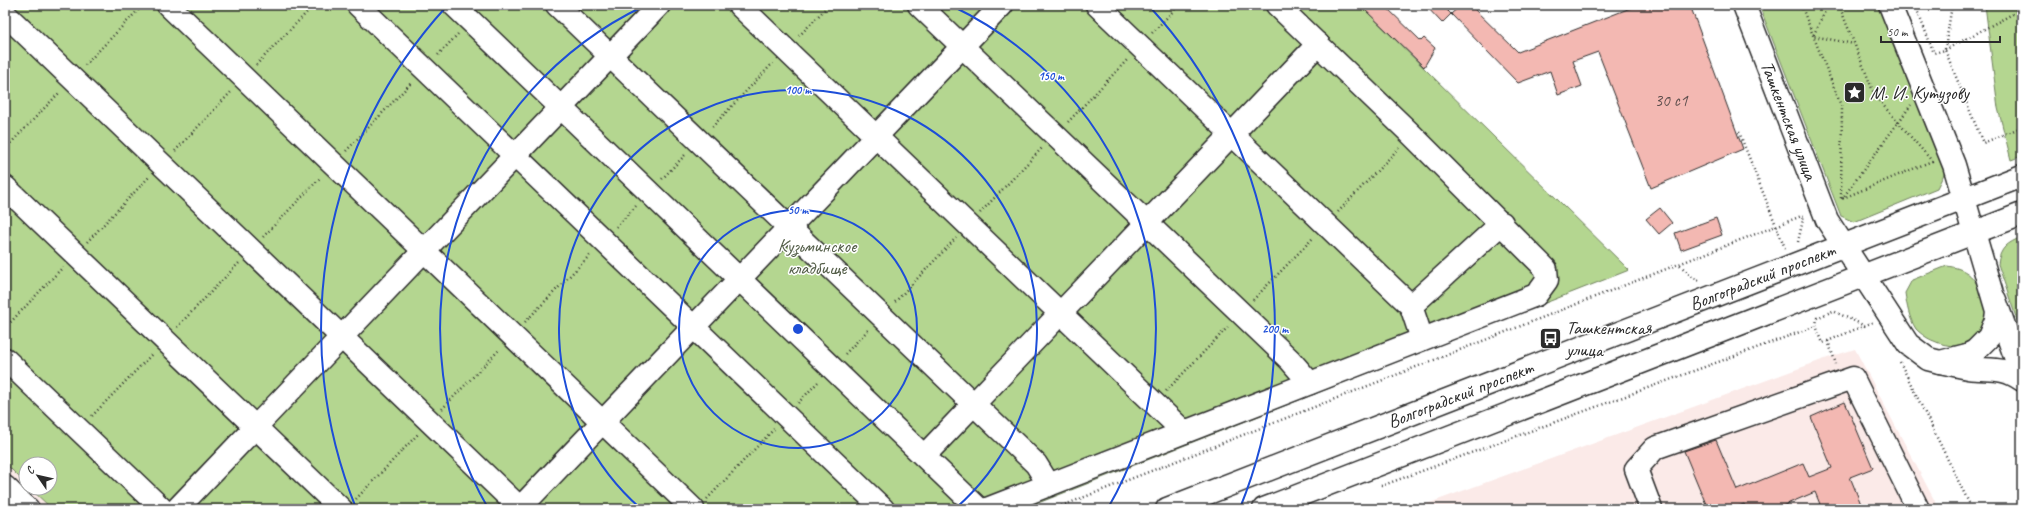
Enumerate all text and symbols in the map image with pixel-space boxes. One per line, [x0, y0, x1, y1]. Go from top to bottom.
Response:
scale bar [1881, 18, 2000, 44]
text: 50 m [1887, 24, 1909, 40]
street label: Ташкентская улица [1755, 58, 1823, 185]
text: 150 m [1038, 68, 1065, 84]
place icon: М. И. Кутузову [1841, 80, 1867, 106]
place label: М. И. Кутузову [1870, 81, 1970, 105]
text: 100 m [785, 82, 812, 98]
house number: 30 с1 [1654, 90, 1689, 111]
text: 50 m [788, 202, 809, 218]
park label: Кузьминское кладбище [778, 234, 858, 280]
street label: Волгоградский проспект [1686, 237, 1840, 316]
place label: Ташкентская улица [1565, 316, 1653, 362]
text: 200 m [1262, 321, 1289, 337]
centre of rings [791, 322, 805, 336]
bus stop icon: Ташкентская улица [1537, 326, 1563, 352]
street label: Волгоградский проспект [1384, 355, 1538, 434]
north arrow [18, 456, 58, 496]
text: С [22, 463, 38, 477]

